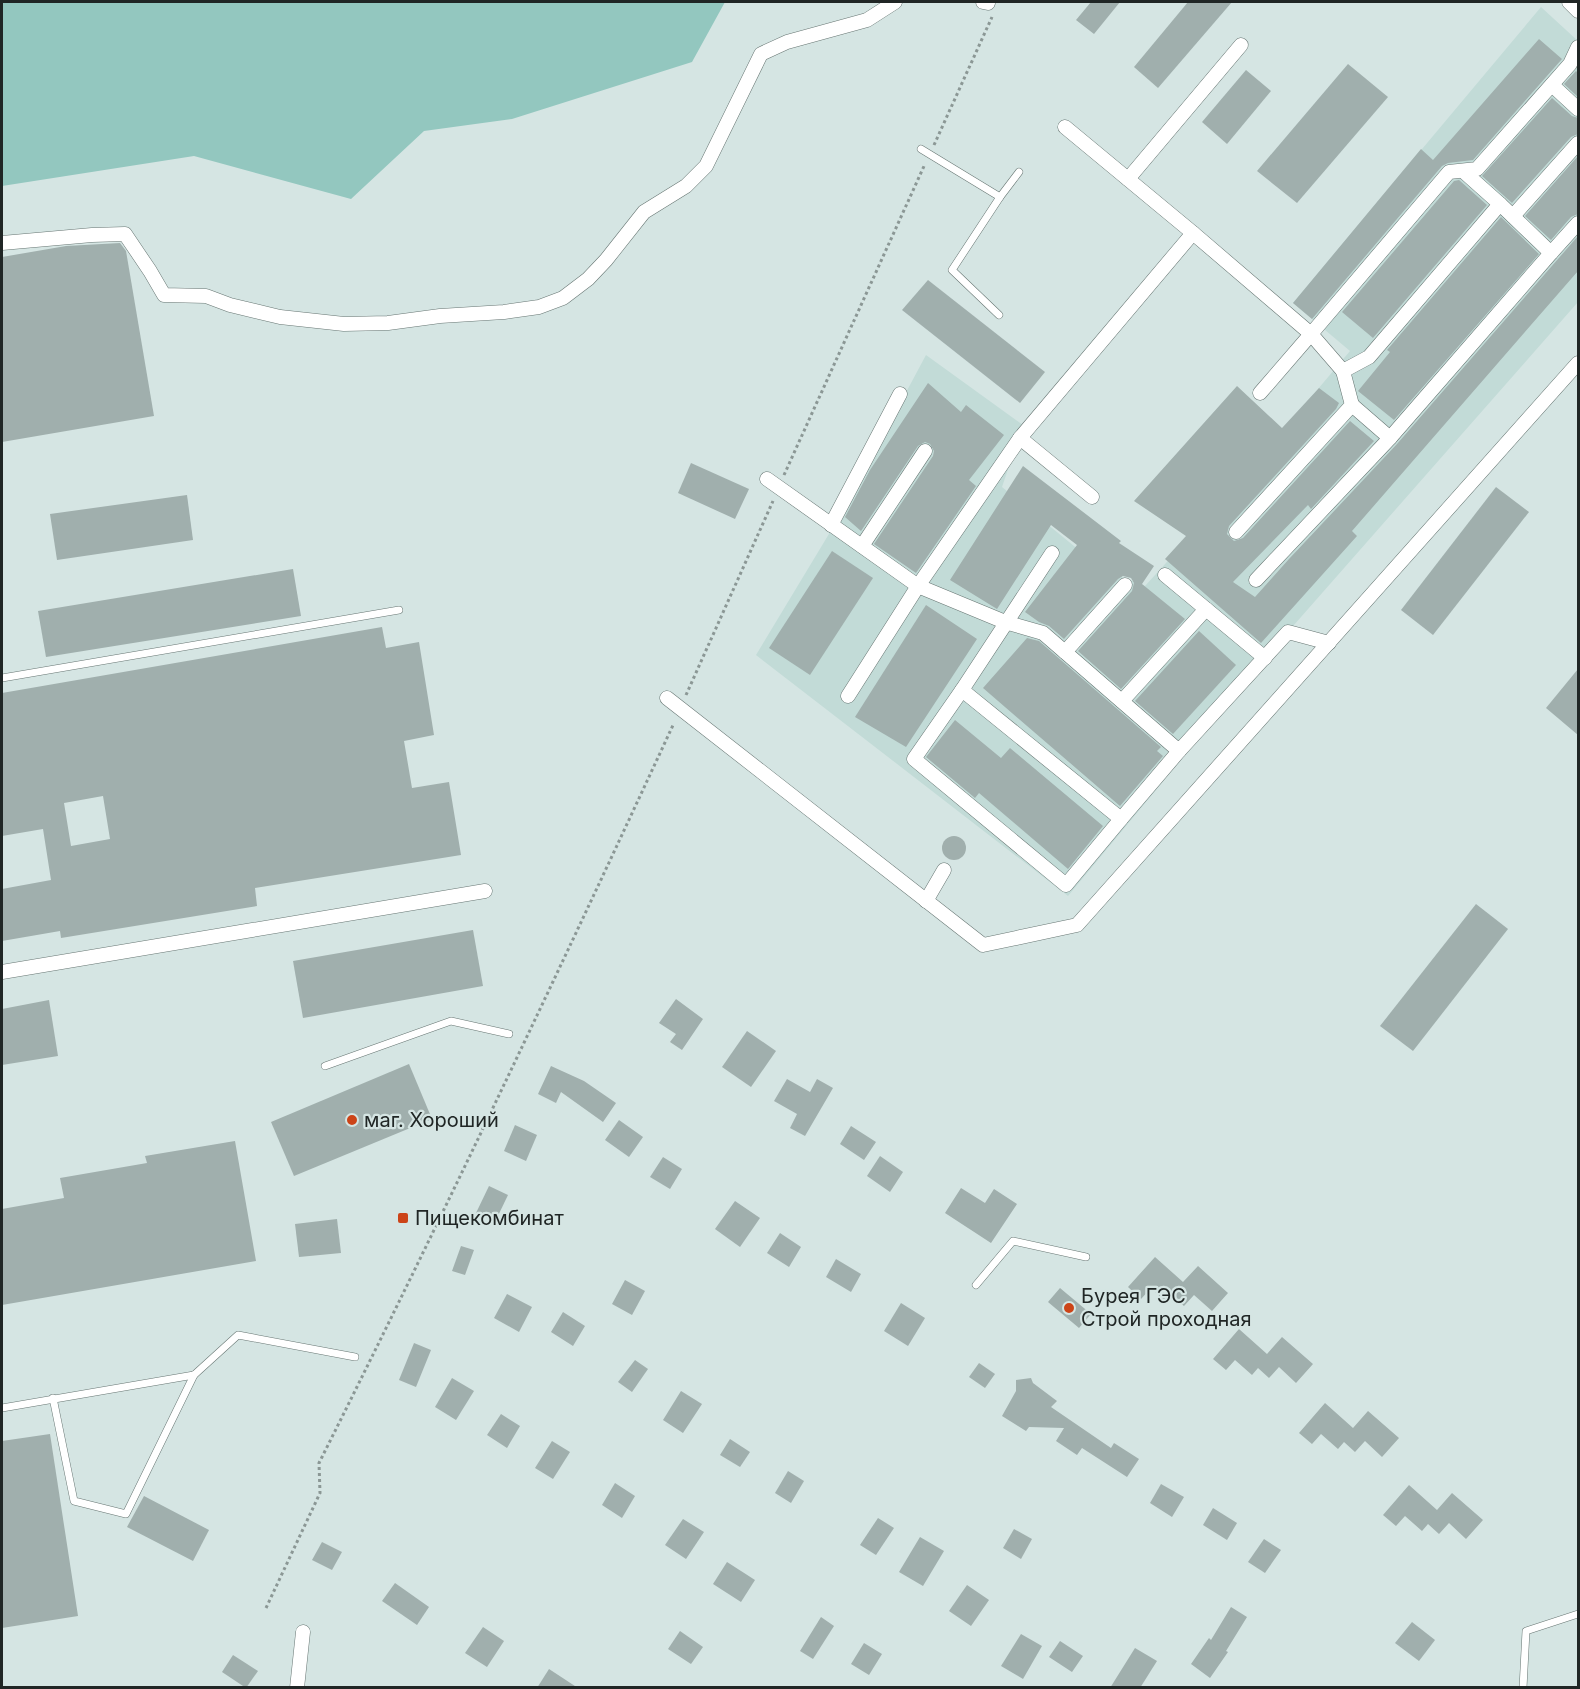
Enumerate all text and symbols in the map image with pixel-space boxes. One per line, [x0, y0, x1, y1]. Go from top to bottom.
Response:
place label: маг. Хороший [364, 1108, 499, 1132]
marker: маг. Хороший [345, 1113, 359, 1127]
place label: Пищекомбинат [415, 1206, 564, 1230]
marker: Пищекомбинат [396, 1211, 410, 1225]
place label: Бурея ГЭС Строй проходная [1081, 1284, 1252, 1331]
marker: Бурея ГЭС Строй проходная [1062, 1301, 1076, 1315]

